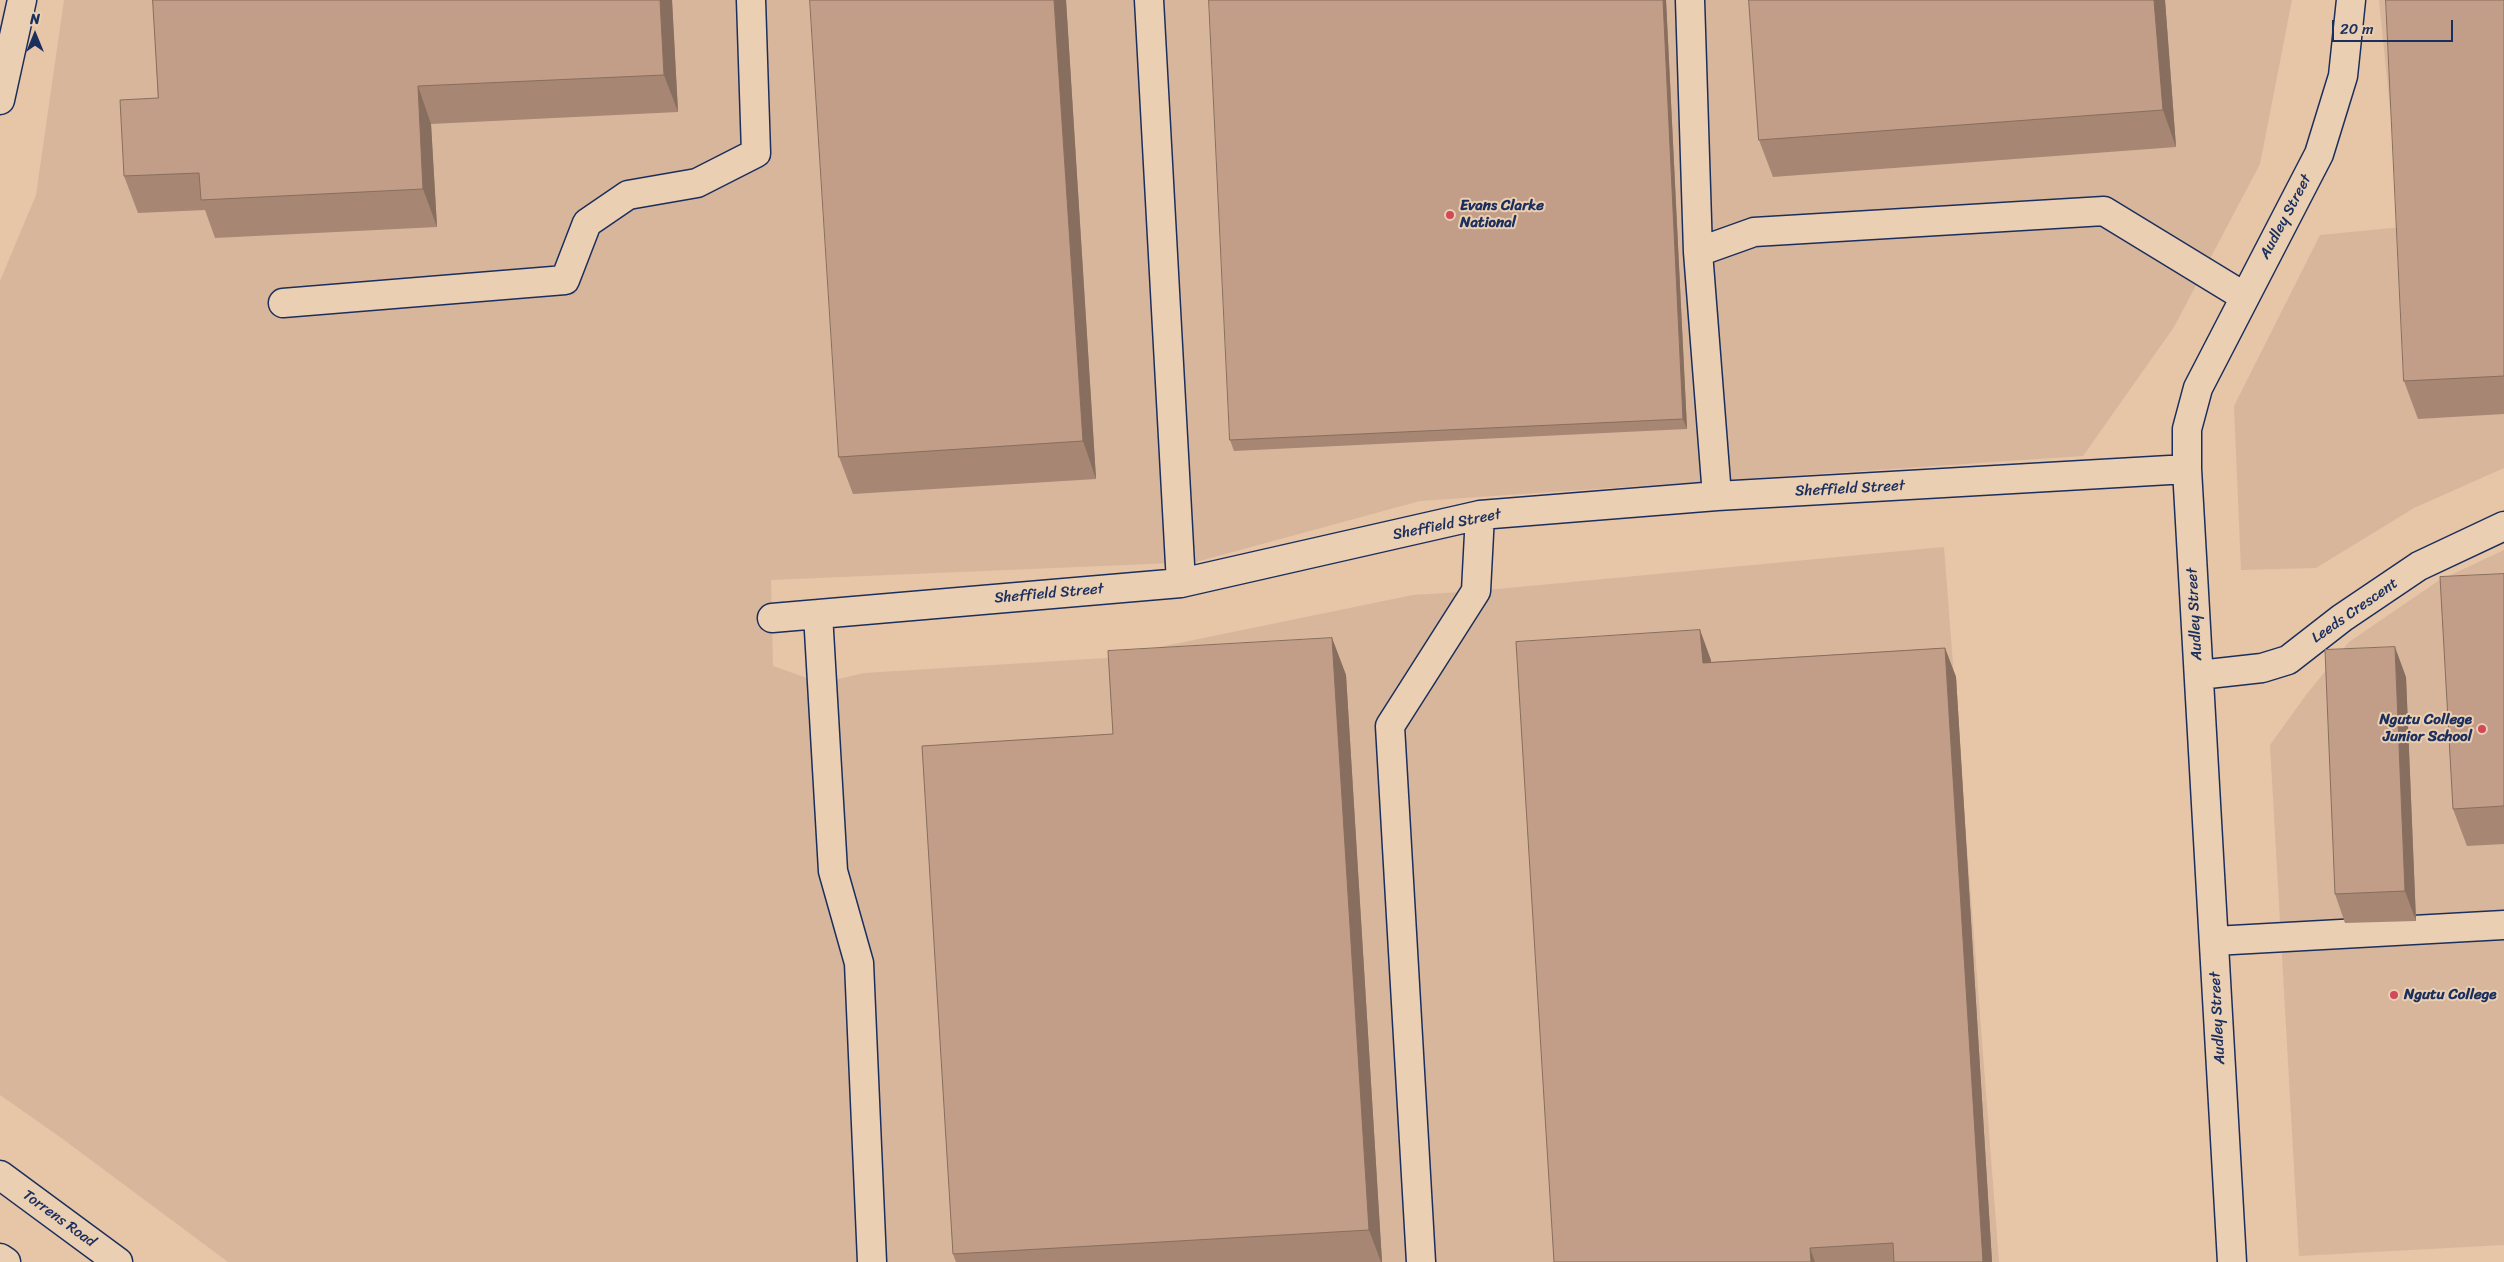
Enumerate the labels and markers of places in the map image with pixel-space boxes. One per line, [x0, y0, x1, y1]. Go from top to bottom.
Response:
place label: Evans Clarke National [1460, 197, 1544, 232]
marker: Evans Clarke National [1444, 209, 1456, 221]
place label: Ngutu College Junior School [2379, 711, 2472, 746]
marker: Ngutu College Junior School [2476, 723, 2488, 735]
place label: Ngutu College [2404, 986, 2497, 1004]
marker: Ngutu College [2388, 989, 2400, 1001]

